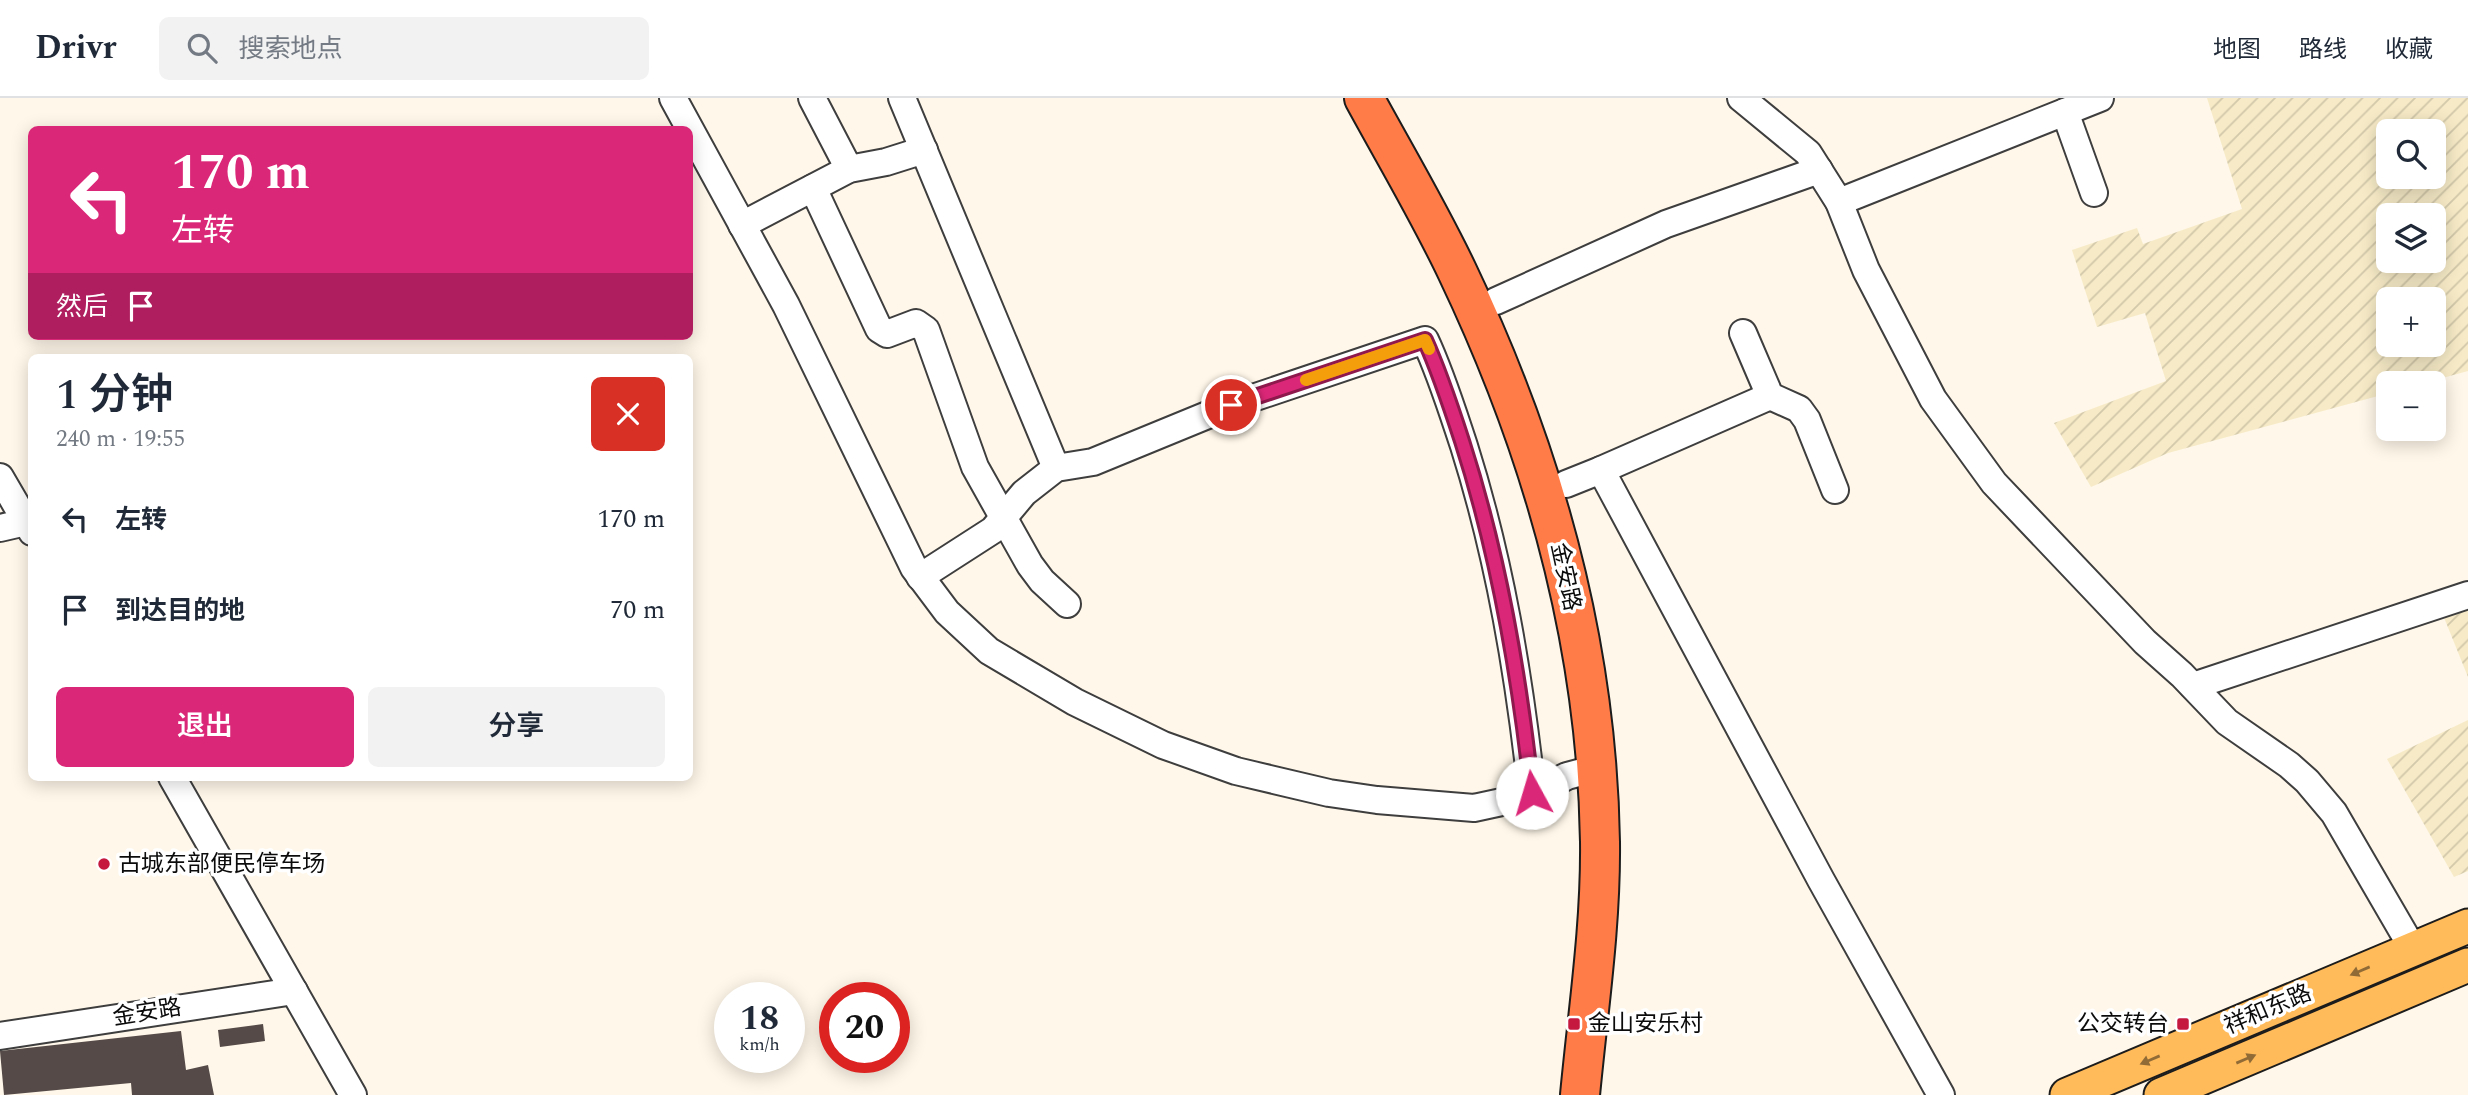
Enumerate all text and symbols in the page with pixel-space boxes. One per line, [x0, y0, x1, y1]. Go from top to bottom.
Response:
search box [159, 17, 649, 80]
text: Drivr [35, 23, 117, 73]
icon: search [183, 29, 221, 67]
text: 搜索地点 [239, 29, 343, 69]
text: 地图 [2213, 32, 2261, 68]
text: 路线 [2299, 32, 2347, 68]
text: 收藏 [2385, 32, 2433, 68]
map controls [2376, 119, 2446, 441]
button: search [2376, 119, 2446, 189]
text: 170 m [171, 136, 310, 211]
icon: left [56, 154, 147, 245]
button: layers [2376, 203, 2446, 273]
text: 左转 [171, 207, 235, 256]
text: 然后 [56, 287, 108, 327]
icon: arrive [122, 287, 160, 325]
button: + [2376, 287, 2446, 357]
text: 1 分钟 [56, 364, 173, 427]
button: − [2376, 371, 2446, 441]
pin [1201, 375, 1261, 435]
button: close [591, 377, 665, 451]
icon: arrive [1212, 386, 1250, 424]
text: 240 m · 19:55 [56, 422, 185, 457]
text: 170 m [597, 499, 665, 539]
icon: left [56, 500, 94, 538]
text: 左转 [115, 500, 167, 540]
street label: 金安路 [1541, 540, 1589, 614]
text: 70 m [610, 590, 665, 630]
icon: arrive [56, 591, 94, 629]
text: 到达目的地 [115, 591, 245, 631]
button: 退出 [56, 687, 354, 767]
button: 分享 [368, 687, 665, 767]
position arrow [1495, 756, 1569, 830]
place label: 古城东部便民停车场 [118, 847, 325, 882]
marker: 古城东部便民停车场 [96, 856, 112, 872]
one-way arrow [2350, 965, 2370, 977]
street label: 祥和东路 [2219, 976, 2317, 1044]
speed limit sign: 20 [819, 982, 910, 1073]
street label: 金安路 [110, 990, 184, 1036]
text: 18 [740, 992, 779, 1045]
place label: 金山安乐村 [1588, 1007, 1703, 1042]
place label: 公交转台 [2077, 1007, 2169, 1042]
marker: 金山安乐村 [1566, 1016, 1582, 1032]
marker: 公交转台 [2175, 1016, 2191, 1032]
text: km/h [739, 1031, 780, 1058]
one-way arrow [2236, 1053, 2257, 1064]
one-way arrow [2140, 1055, 2161, 1066]

